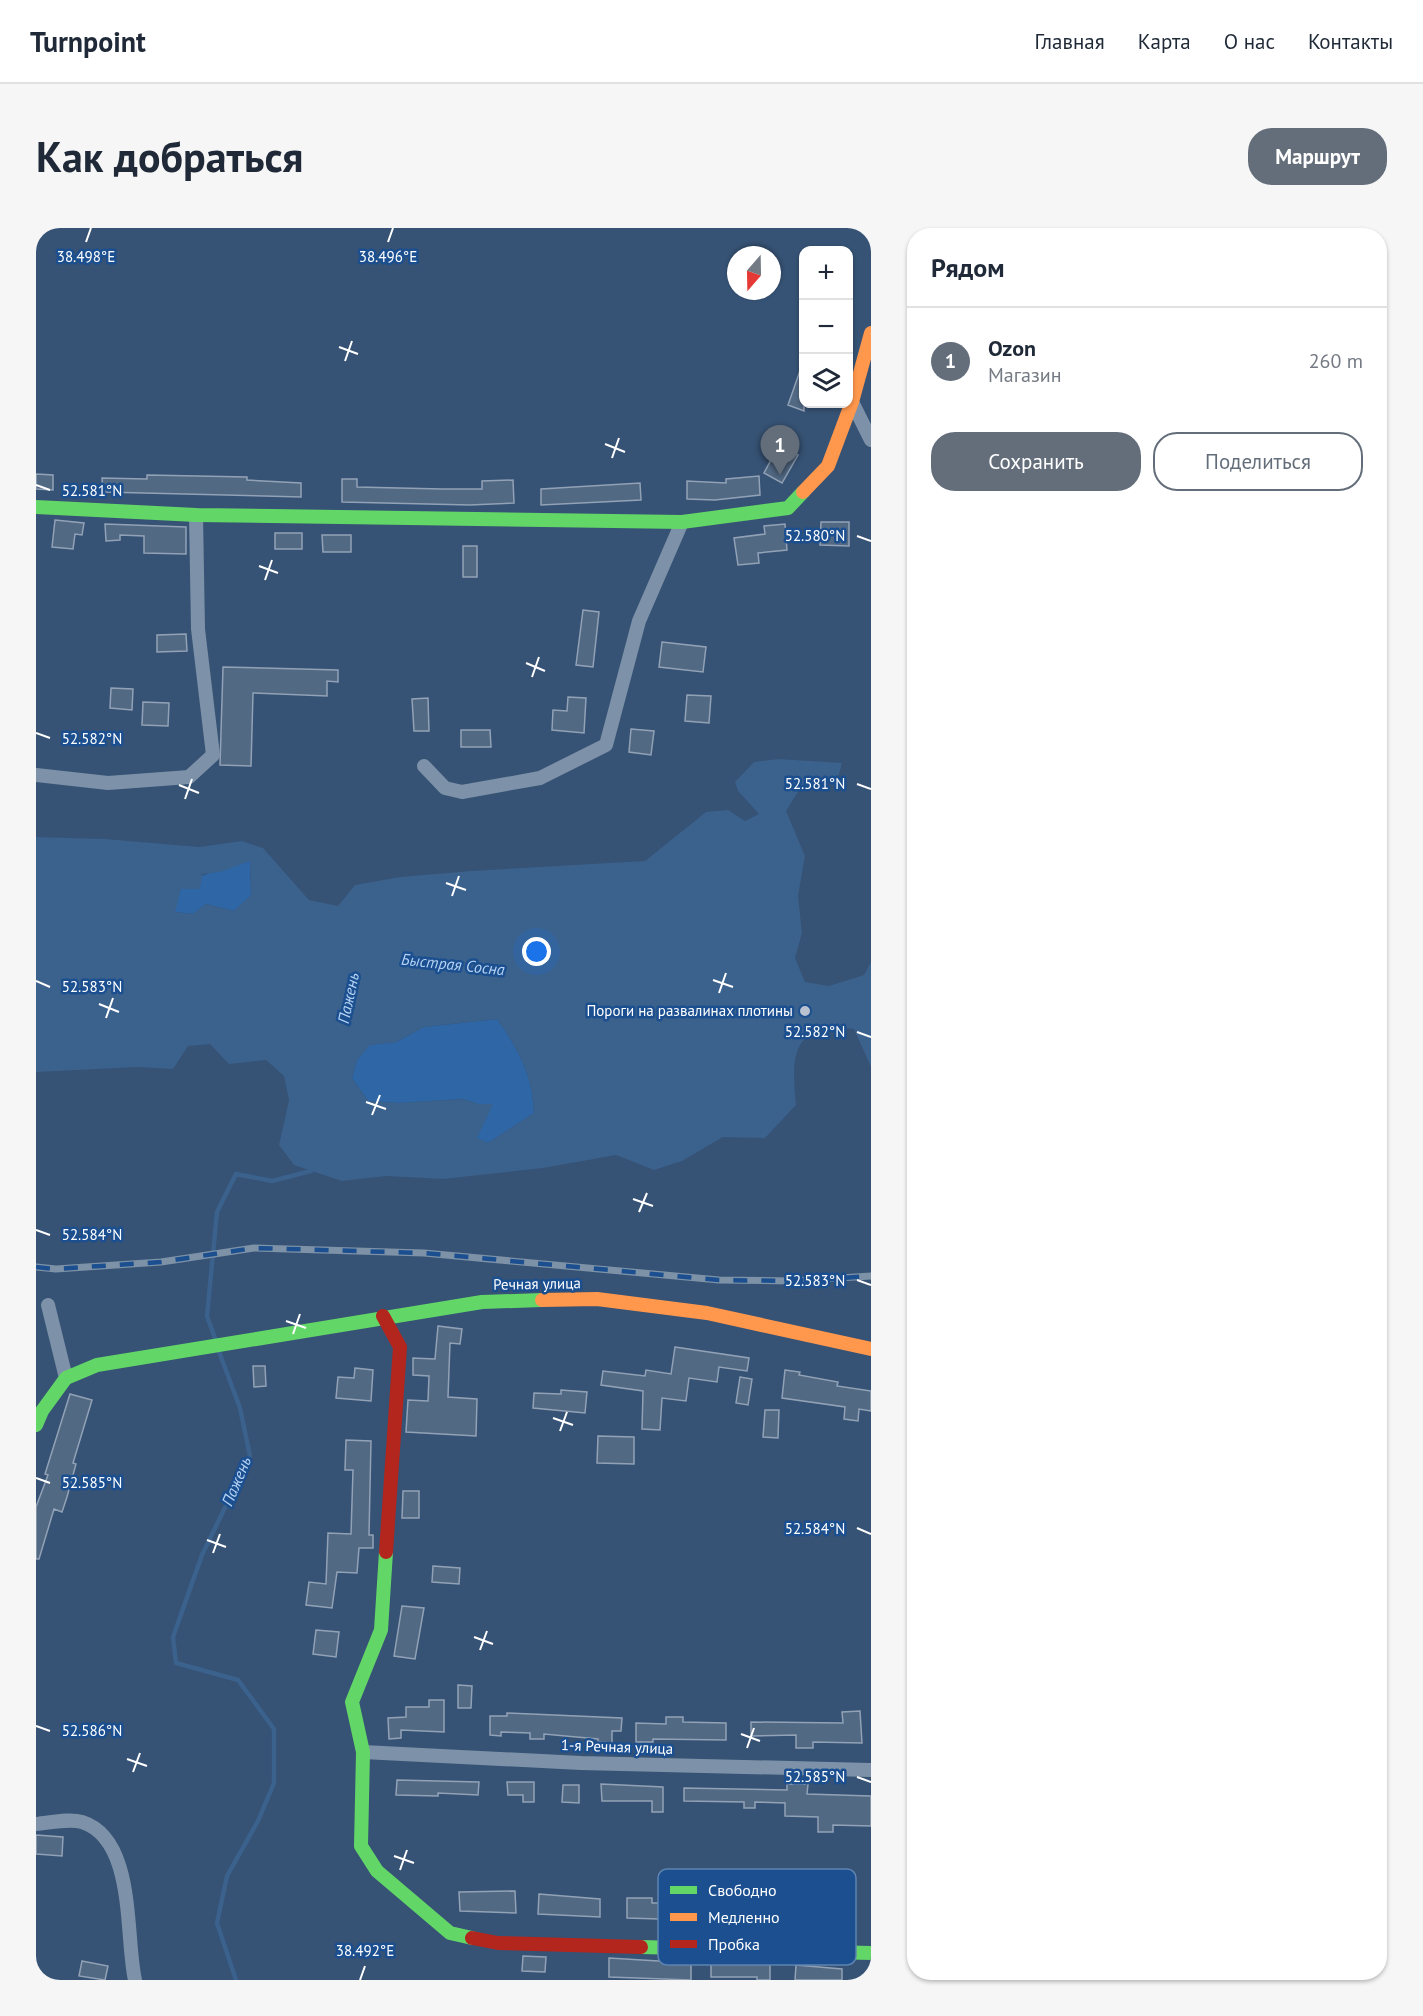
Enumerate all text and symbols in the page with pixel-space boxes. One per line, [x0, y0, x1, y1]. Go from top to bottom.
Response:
text: Turnpoint [30, 23, 146, 60]
text: Главная [1034, 28, 1105, 55]
text: Карта [1138, 28, 1191, 55]
text: О нас [1224, 28, 1275, 55]
text: Контакты [1308, 28, 1393, 55]
button: Маршрут [1248, 128, 1387, 185]
text: Как добраться [36, 129, 303, 184]
north arrow [727, 246, 781, 300]
map controls [799, 246, 853, 408]
button: + [799, 246, 853, 300]
text: 38.498°E [57, 247, 115, 266]
text: 38.496°E [359, 247, 417, 266]
text: Рядом [931, 251, 1005, 284]
button: − [799, 300, 853, 354]
text: Ozon [988, 334, 1036, 362]
text: 1 [945, 348, 956, 374]
text: 260 m [1309, 348, 1363, 374]
button: layers [799, 354, 853, 408]
text: Магазин [988, 362, 1062, 388]
pin: 1 [760, 426, 800, 475]
button: Сохранить [931, 432, 1141, 491]
button: Поделиться [1153, 432, 1363, 491]
text: 52.581°N [62, 481, 122, 500]
text: 52.580°N [785, 526, 845, 545]
text: 52.582°N [62, 729, 122, 748]
text: 52.581°N [785, 774, 845, 793]
your location [522, 937, 551, 966]
water label: Быстрая Сосна [400, 949, 506, 979]
water label: Пажень [333, 971, 363, 1025]
text: 52.583°N [62, 977, 122, 996]
place label: Пороги на развалинах плотины [586, 1001, 793, 1020]
marker: Пороги на развалинах плотины [798, 1004, 812, 1018]
text: 52.582°N [785, 1022, 845, 1041]
text: 52.584°N [62, 1225, 122, 1244]
text: 52.583°N [785, 1271, 845, 1290]
street label: Речная улица [493, 1273, 581, 1294]
water label: Пажень [217, 1453, 255, 1509]
text: 52.585°N [62, 1473, 122, 1492]
text: 52.584°N [785, 1519, 845, 1538]
text: 52.586°N [62, 1721, 122, 1740]
street label: 1-я Речная улица [561, 1735, 674, 1758]
text: 52.585°N [785, 1767, 845, 1786]
legend [658, 1869, 856, 1965]
text: Свободно [708, 1880, 777, 1900]
text: Медленно [708, 1907, 780, 1927]
text: Пробка [708, 1934, 760, 1954]
text: 38.492°E [336, 1941, 394, 1960]

